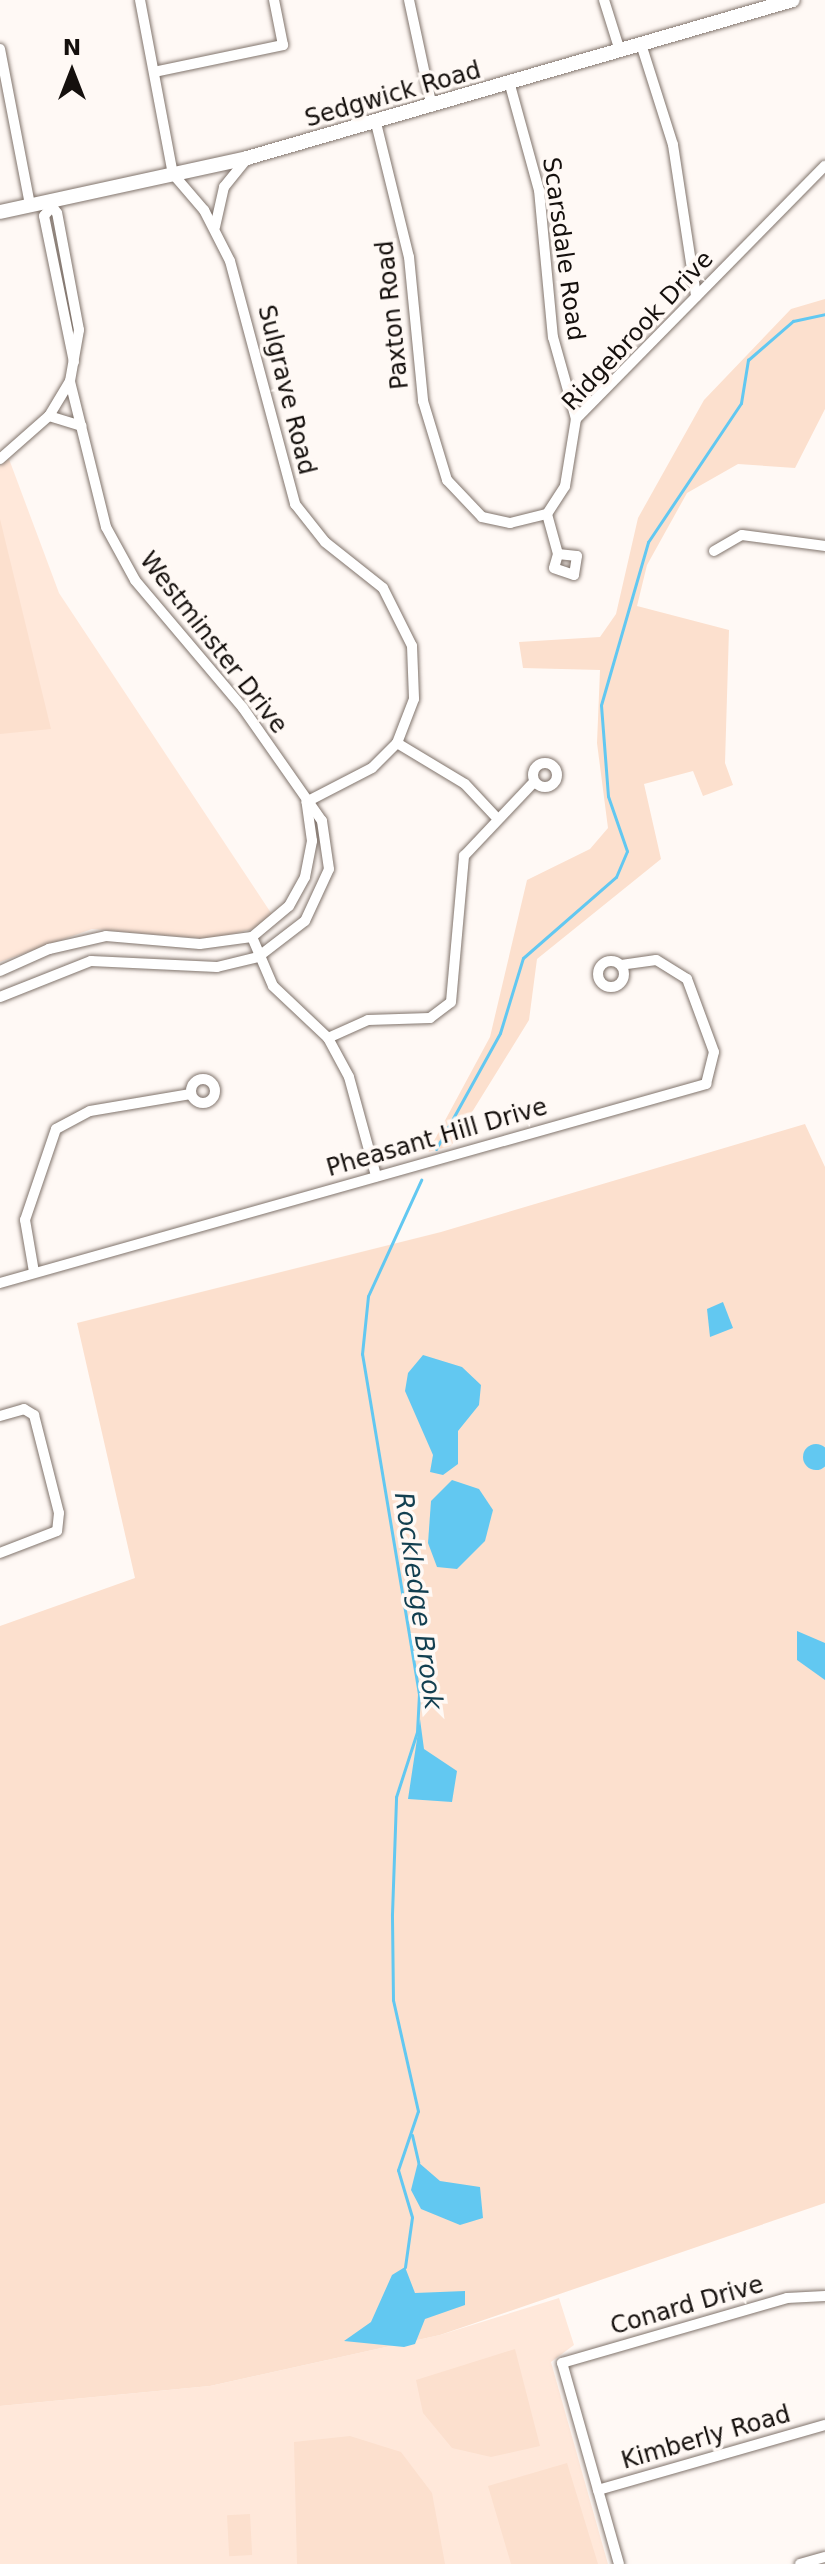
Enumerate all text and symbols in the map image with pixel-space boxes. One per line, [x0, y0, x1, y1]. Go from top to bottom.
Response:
north arrow [32, 32, 112, 112]
text: N [63, 35, 81, 60]
street label: Sedgwick Road [302, 56, 484, 134]
street label: Scarsdale Road [536, 156, 590, 342]
street label: Paxton Road [371, 239, 415, 391]
street label: Ridgebrook Drive [557, 245, 719, 417]
street label: Sulgrave Road [251, 302, 321, 478]
street label: Westminster Drive [133, 546, 293, 740]
street label: Pheasant Hill Drive [323, 1093, 551, 1183]
water label: Rockledge Brook [387, 1490, 449, 1712]
street label: Conard Drive [607, 2270, 767, 2342]
street label: Kimberly Road [618, 2400, 794, 2476]

